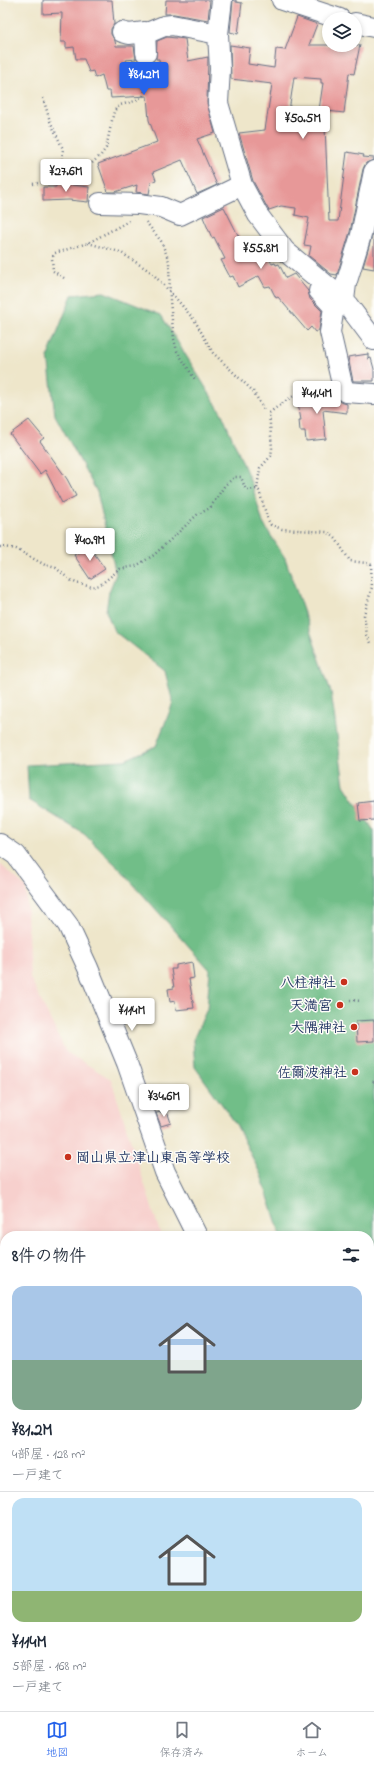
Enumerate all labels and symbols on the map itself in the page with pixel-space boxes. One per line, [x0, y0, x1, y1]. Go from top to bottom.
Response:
pin: ¥81.2M [111, 62, 177, 96]
pin: ¥50.5M [270, 106, 336, 140]
pin: ¥27.6M [33, 159, 99, 193]
pin: ¥55.8M [228, 236, 294, 270]
pin: ¥41.4M [284, 381, 350, 415]
pin: ¥40.9M [57, 528, 123, 562]
place label: 八柱神社 [280, 973, 336, 994]
marker: 八柱神社 [339, 977, 349, 987]
place label: 天満宮 [290, 996, 332, 1017]
pin: ¥114M [104, 998, 160, 1032]
marker: 天満宮 [335, 1000, 345, 1010]
place label: 大隅神社 [290, 1018, 346, 1039]
marker: 大隅神社 [349, 1022, 359, 1032]
place label: 佐爾波神社 [277, 1063, 347, 1084]
marker: 佐爾波神社 [350, 1067, 360, 1077]
pin: ¥34.6M [131, 1084, 197, 1118]
place label: 岡山県立津山東高等学校 [76, 1148, 230, 1169]
marker: 岡山県立津山東高等学校 [63, 1152, 73, 1162]

